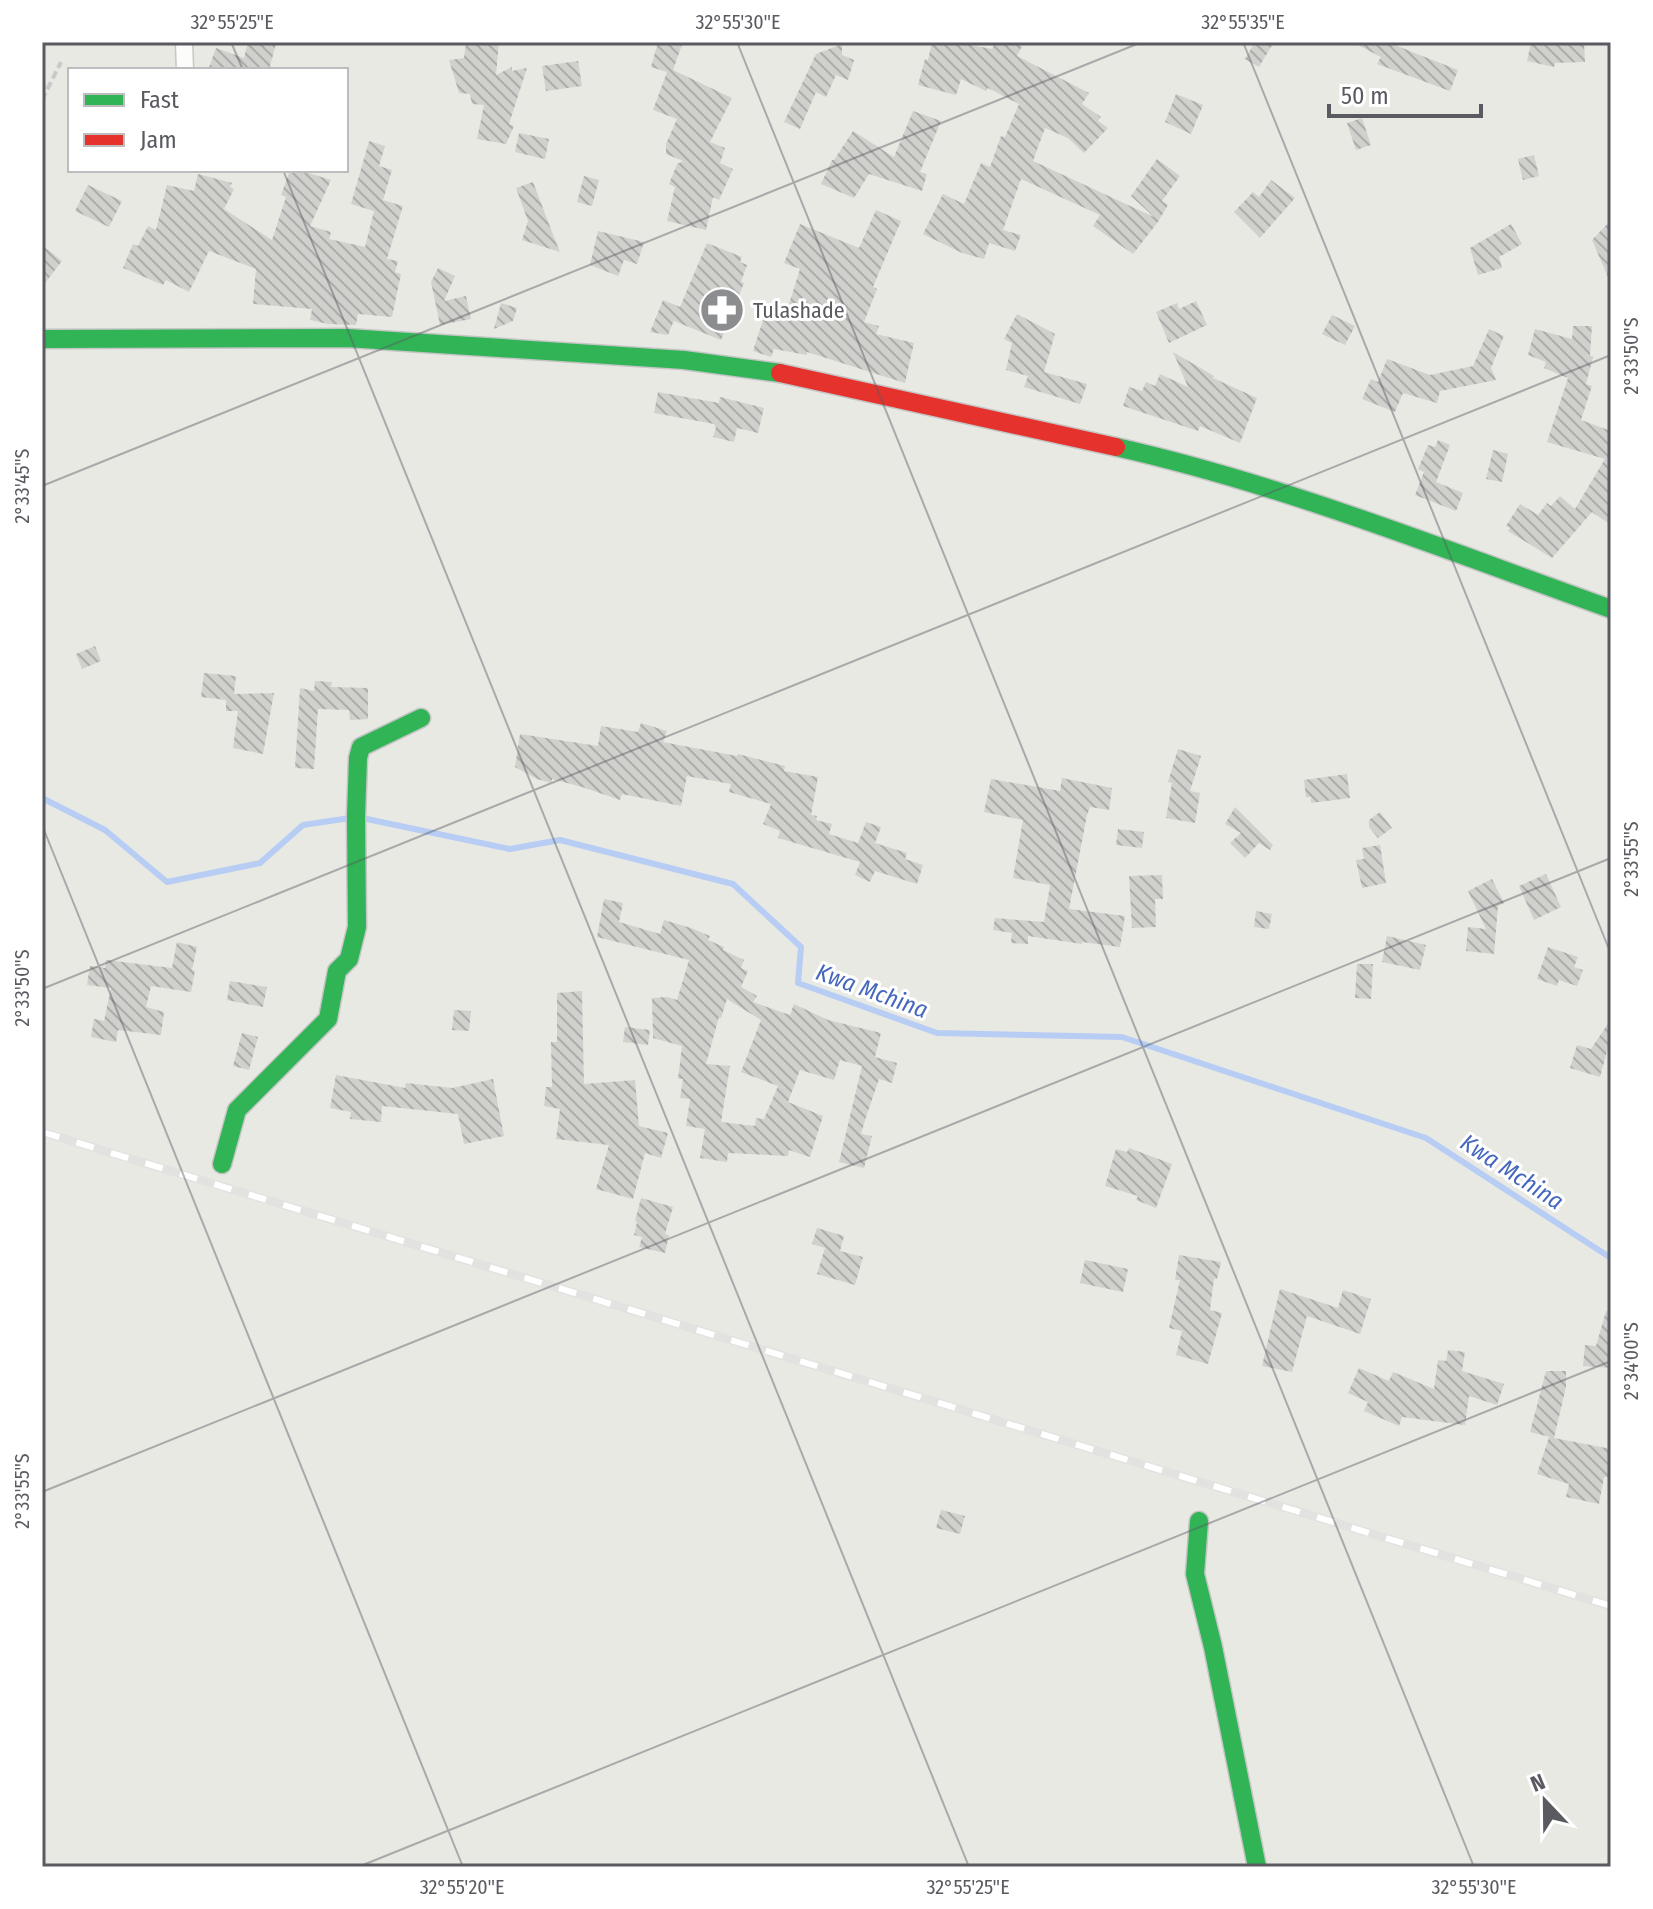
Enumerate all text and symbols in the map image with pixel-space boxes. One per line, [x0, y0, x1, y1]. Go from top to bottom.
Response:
text: 32°55'25"E [190, 10, 274, 34]
text: 32°55'30"E [696, 10, 780, 34]
text: 32°55'35"E [1201, 10, 1285, 34]
legend [68, 68, 348, 172]
scale bar [1329, 68, 1481, 118]
text: 50 m [1341, 82, 1389, 110]
text: Fast [140, 86, 179, 114]
text: Jam [140, 126, 177, 154]
pharmacy icon: Tulashade [698, 286, 746, 334]
place label: Tulashade [753, 297, 845, 324]
text: 2°33'50"S [1619, 317, 1643, 395]
text: 2°33'45"S [10, 448, 34, 524]
text: 2°33'55"S [1619, 821, 1643, 897]
text: 2°33'50"S [10, 949, 34, 1027]
water label: Kwa Mchina [812, 958, 932, 1024]
water label: Kwa Mchina [1455, 1128, 1569, 1216]
text: 2°34'00"S [1619, 1322, 1643, 1400]
text: 2°33'55"S [10, 1453, 34, 1529]
north arrow [1505, 1761, 1585, 1841]
text: N [1527, 1768, 1549, 1798]
text: 32°55'20"E [420, 1875, 504, 1899]
text: 32°55'25"E [926, 1875, 1010, 1899]
text: 32°55'30"E [1432, 1875, 1516, 1899]

